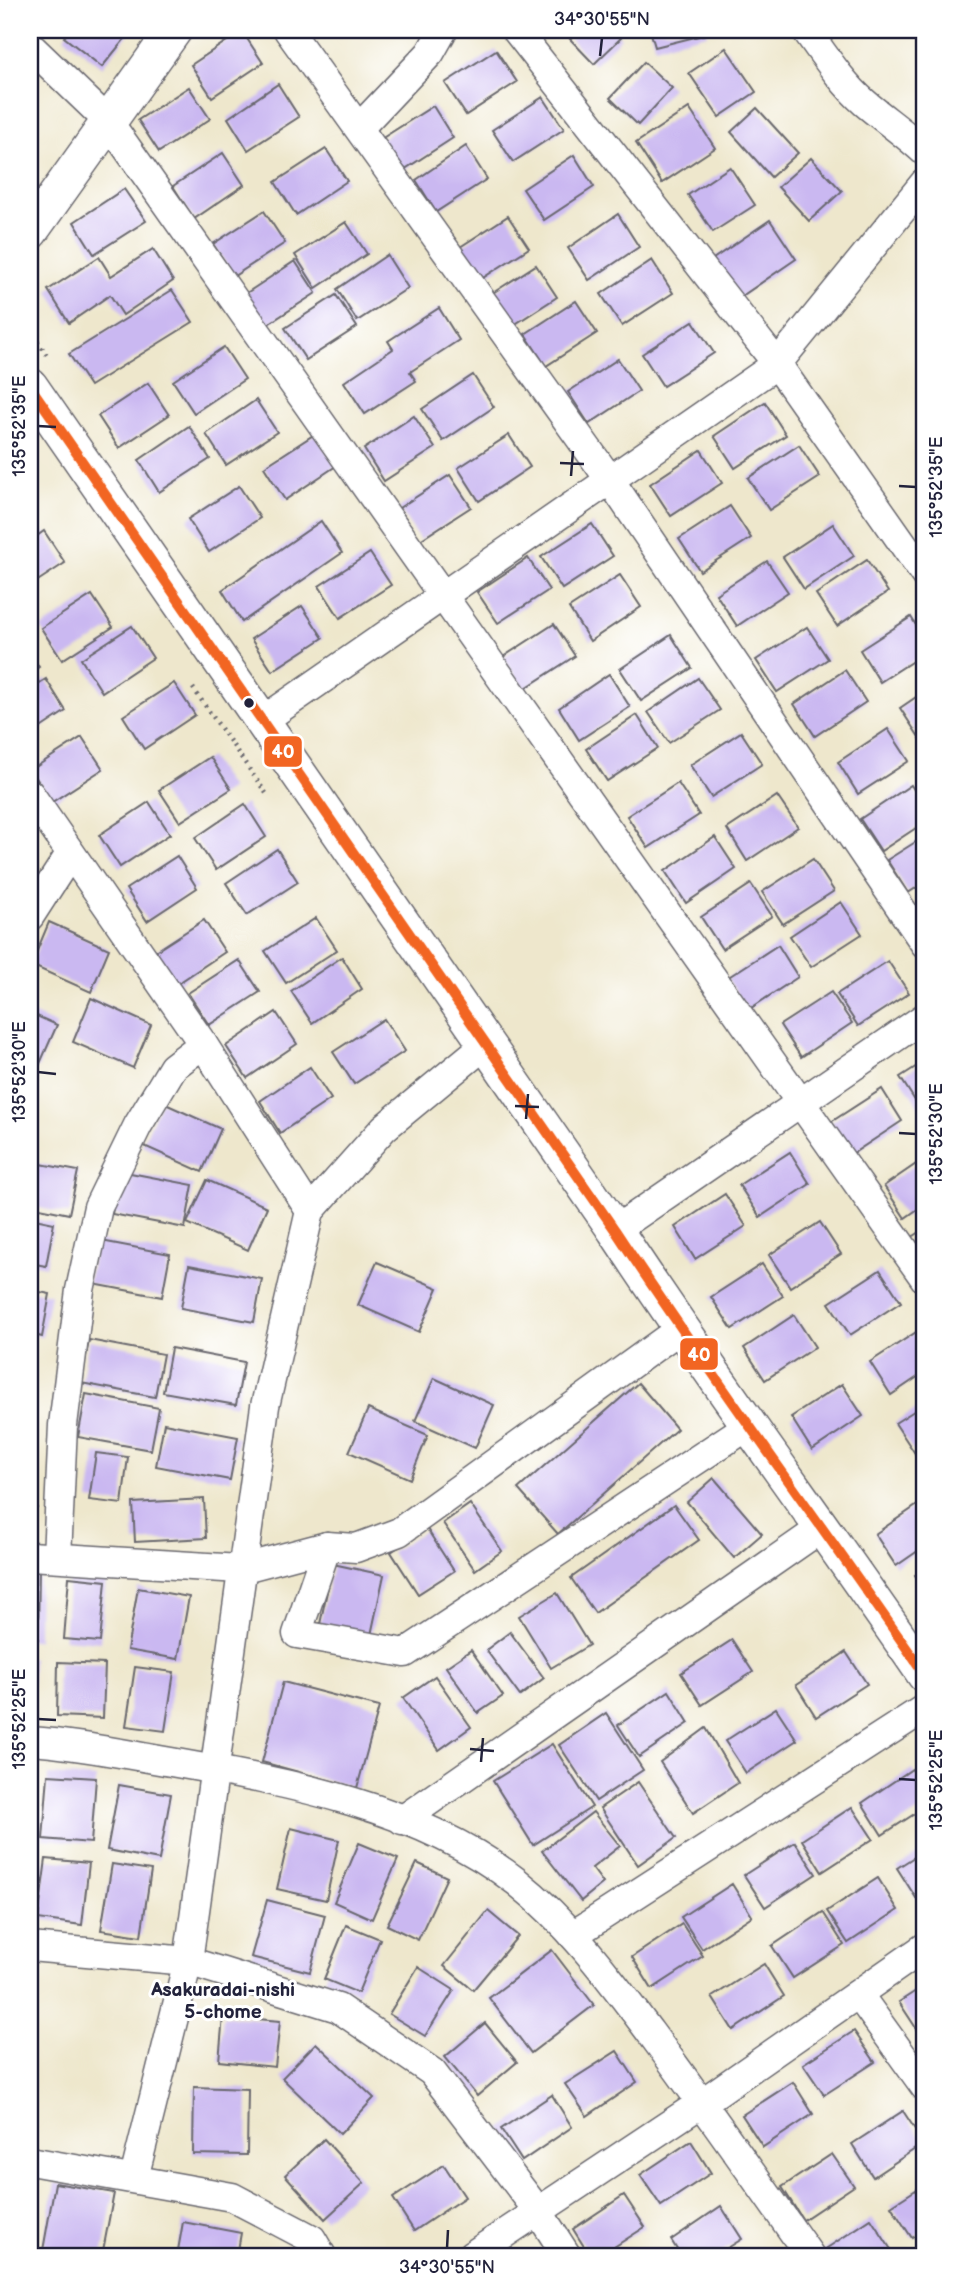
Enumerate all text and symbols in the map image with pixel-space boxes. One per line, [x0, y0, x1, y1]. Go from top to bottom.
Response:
text: 34°30'55"N [554, 9, 650, 30]
text: 135°52'35"E [9, 375, 30, 477]
text: 135°52'35"E [926, 436, 947, 538]
unlabelled marker [242, 696, 256, 710]
line badge: 40 [263, 735, 303, 768]
text: 40 [271, 741, 295, 764]
text: 135°52'30"E [9, 1021, 30, 1123]
text: 135°52'30"E [926, 1083, 947, 1185]
line badge: 40 [679, 1337, 719, 1371]
text: 40 [687, 1344, 711, 1367]
text: 135°52'25"E [9, 1668, 30, 1769]
text: 135°52'25"E [926, 1729, 947, 1830]
district label: Asakuradai-nishi 5-chome [150, 1979, 295, 2024]
text: 34°30'55"N [399, 2257, 495, 2278]

